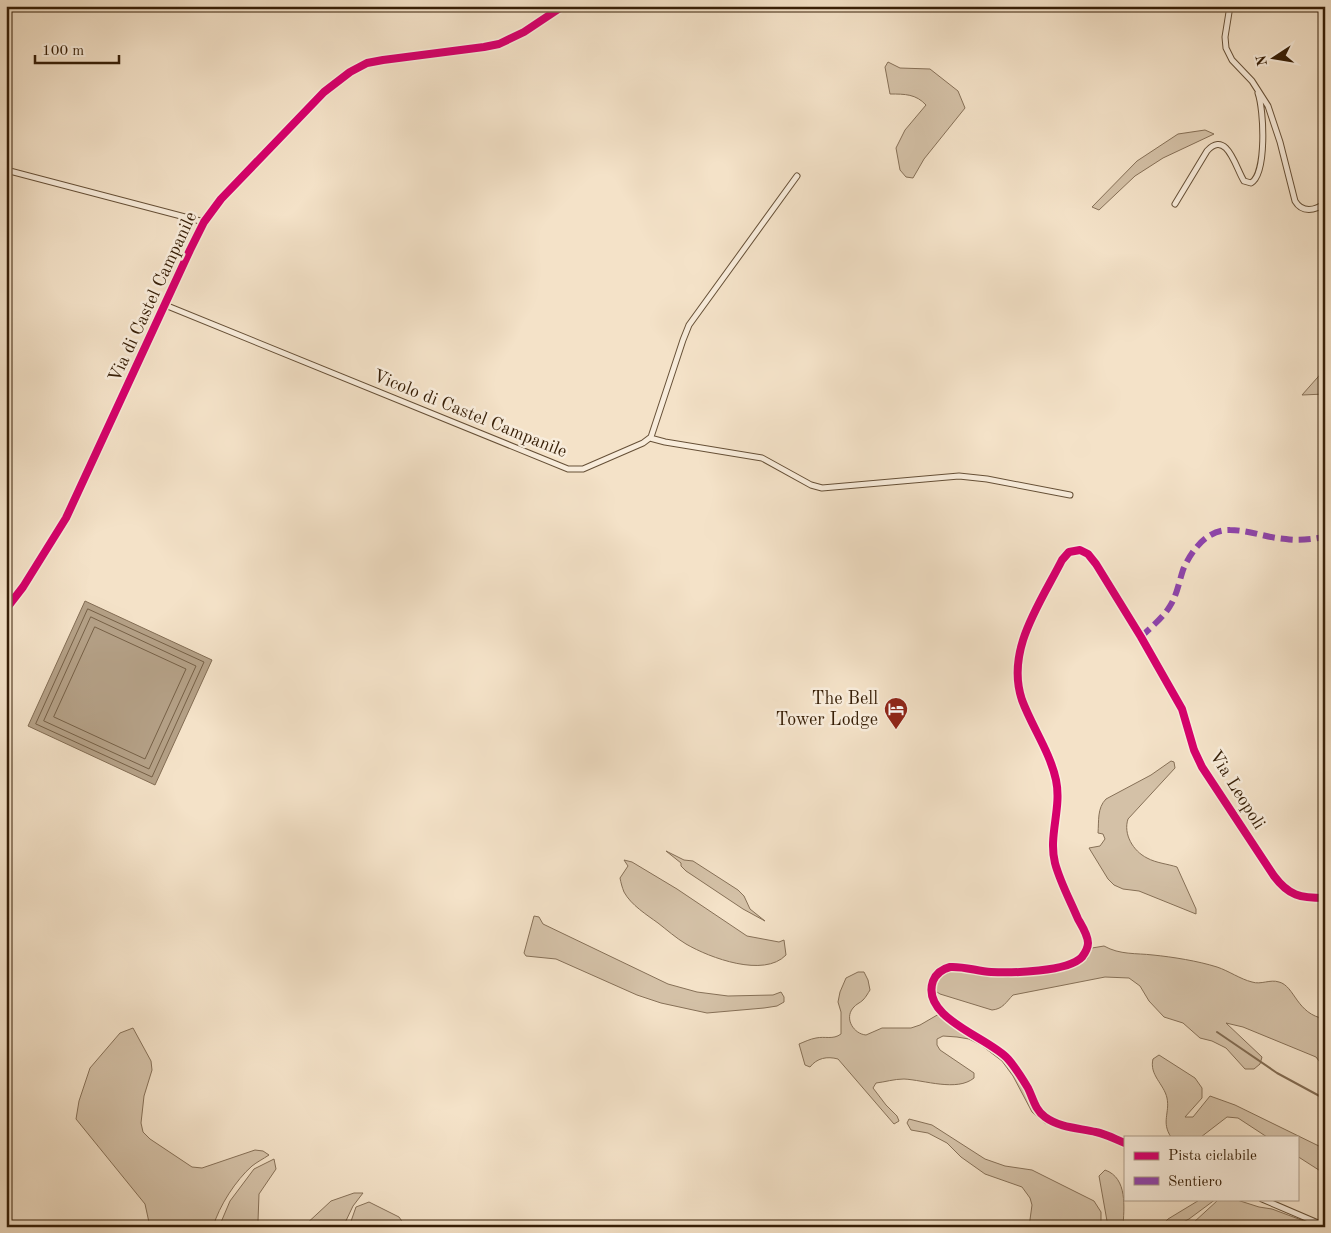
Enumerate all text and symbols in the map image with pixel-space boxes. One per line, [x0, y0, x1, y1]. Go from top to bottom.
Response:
scale bar [35, 32, 119, 64]
north arrow [1248, 32, 1298, 82]
text: 100 m [42, 44, 84, 59]
text: N [1254, 54, 1270, 67]
street label: Via di Castel Campanile [106, 209, 200, 385]
street label: Vicolo di Castel Campanile [371, 367, 569, 461]
place label: The Bell Tower Lodge [776, 690, 878, 729]
hotel icon: The Bell Tower Lodge [883, 696, 909, 730]
street label: Via Leopoli [1206, 747, 1268, 833]
legend [1124, 1136, 1298, 1200]
text: Pista ciclabile [1168, 1149, 1257, 1164]
text: Sentiero [1168, 1175, 1222, 1190]

